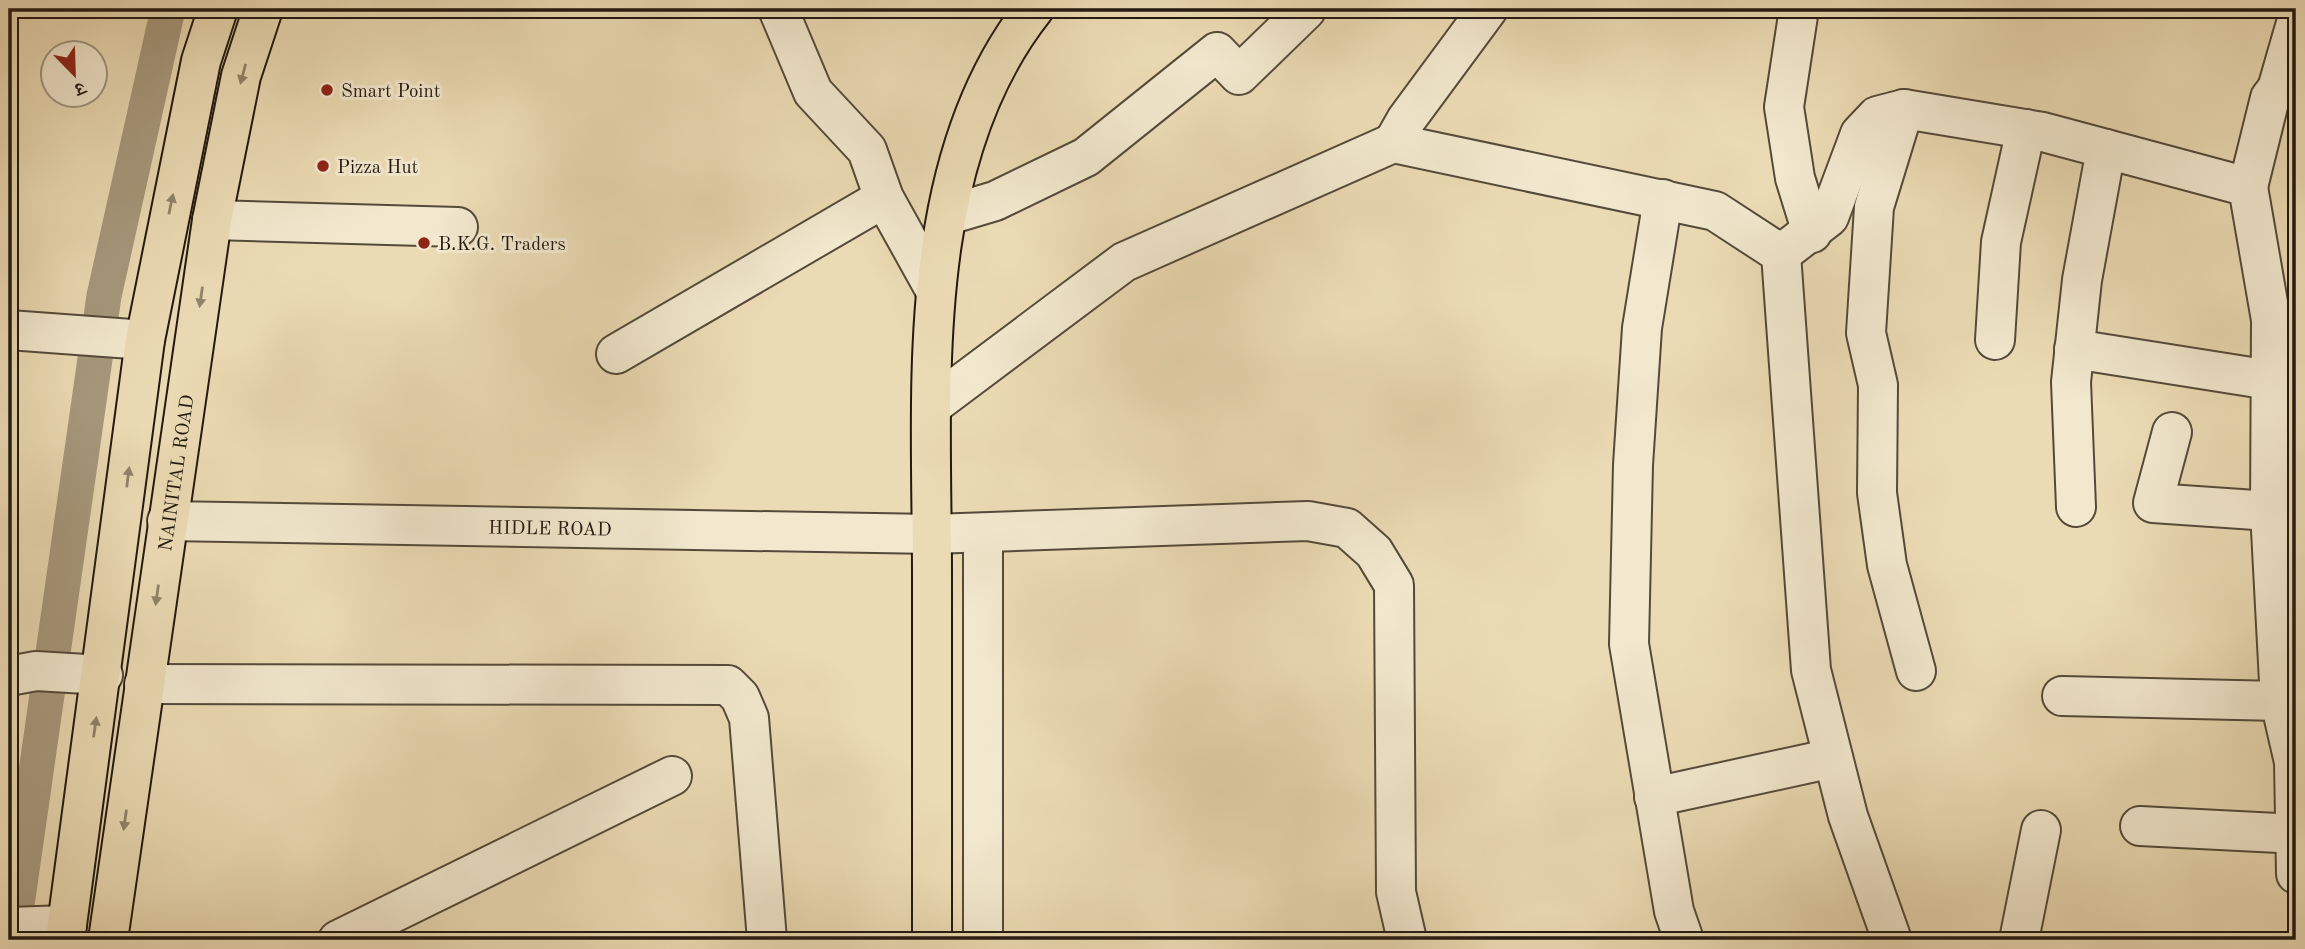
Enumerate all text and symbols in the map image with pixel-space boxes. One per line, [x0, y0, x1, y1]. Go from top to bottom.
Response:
north arrow [38, 38, 108, 108]
one-way arrow [237, 64, 247, 85]
text: उ [70, 76, 90, 99]
marker: Smart Point [319, 82, 335, 98]
place label: Smart Point [341, 83, 440, 102]
marker: Pizza Hut [315, 158, 331, 174]
place label: Pizza Hut [337, 159, 418, 178]
one-way arrow [166, 193, 177, 215]
marker: B.K.G. Traders [416, 235, 432, 251]
place label: B.K.G. Traders [438, 236, 566, 255]
one-way arrow [195, 286, 206, 308]
street label: NAINITAL ROAD [157, 394, 199, 553]
one-way arrow [122, 466, 133, 488]
street label: HIDLE ROAD [488, 519, 612, 541]
one-way arrow [151, 584, 162, 606]
one-way arrow [90, 716, 101, 738]
one-way arrow [119, 809, 130, 831]

